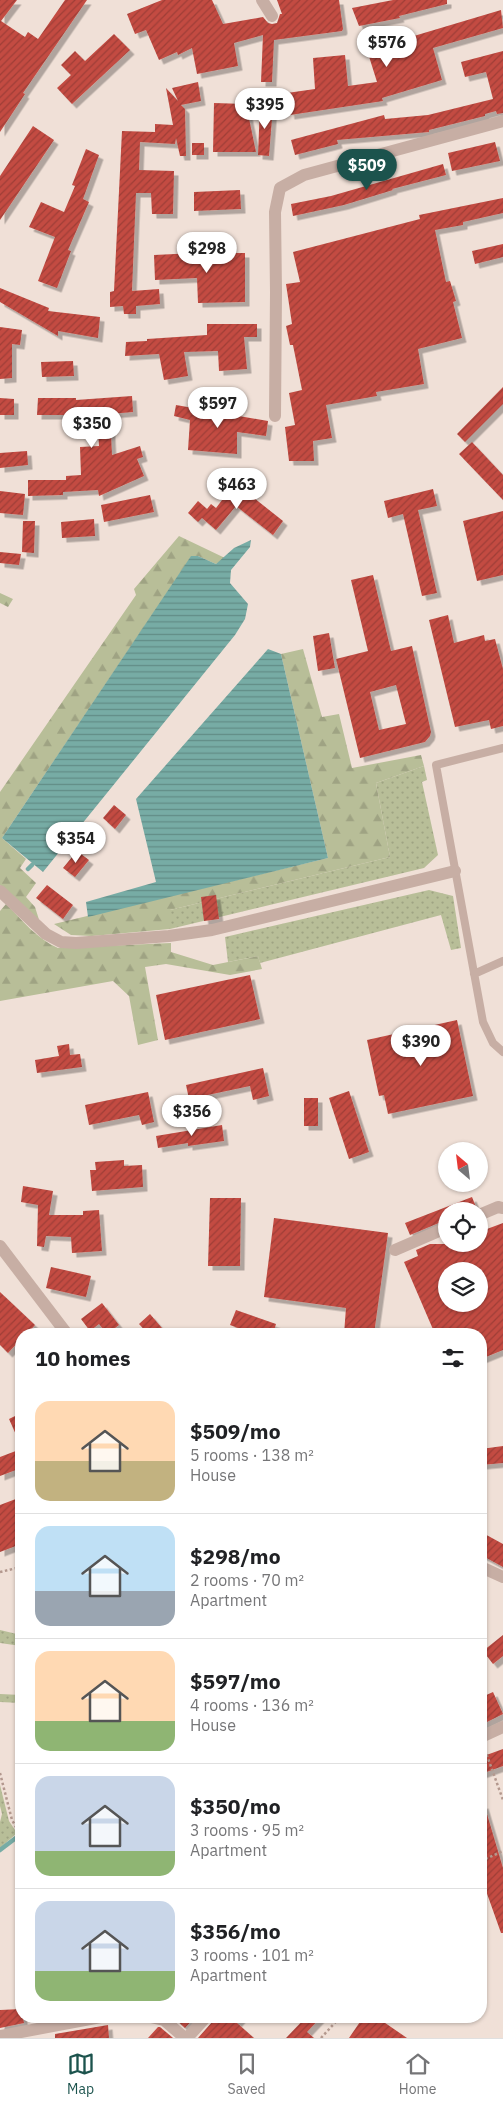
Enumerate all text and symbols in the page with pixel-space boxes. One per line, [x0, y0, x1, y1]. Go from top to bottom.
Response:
pin: $576 [357, 26, 417, 68]
text: $576 [368, 32, 406, 52]
pin: $395 [235, 88, 295, 130]
text: $395 [246, 94, 284, 114]
pin: $509 [337, 148, 397, 191]
text: $509 [348, 155, 386, 175]
pin: $298 [177, 232, 237, 274]
text: $298 [188, 238, 226, 258]
pin: $597 [188, 386, 248, 429]
text: $597 [199, 393, 237, 413]
pin: $350 [62, 406, 122, 449]
text: $350 [73, 413, 111, 433]
pin: $463 [207, 468, 267, 510]
text: $463 [218, 474, 256, 494]
pin: $354 [46, 822, 106, 864]
text: $354 [57, 828, 95, 848]
pin: $390 [391, 1024, 451, 1067]
text: $390 [402, 1031, 440, 1051]
pin: $356 [162, 1094, 222, 1137]
text: $356 [173, 1101, 211, 1121]
north arrow [438, 1142, 488, 1192]
map controls [438, 1142, 488, 1312]
button: locate [438, 1202, 488, 1252]
button: layers [438, 1262, 488, 1312]
text: 10 homes [35, 1344, 131, 1372]
icon: filters [439, 1344, 467, 1372]
text: $509/mo [190, 1417, 281, 1445]
icon: home [75, 1421, 135, 1481]
text: 5 rooms · 138 m² [190, 1445, 314, 1465]
text: House [190, 1465, 236, 1485]
text: $298/mo [190, 1542, 281, 1570]
icon: home [75, 1546, 135, 1606]
text: 2 rooms · 70 m² [190, 1570, 304, 1590]
text: Apartment [190, 1590, 267, 1610]
text: $597/mo [190, 1667, 281, 1695]
icon: home [75, 1671, 135, 1731]
text: 4 rooms · 136 m² [190, 1695, 314, 1715]
text: House [190, 1715, 236, 1735]
text: $350/mo [190, 1792, 281, 1820]
icon: home [75, 1796, 135, 1856]
text: 3 rooms · 95 m² [190, 1820, 304, 1840]
text: Apartment [190, 1840, 267, 1860]
text: $356/mo [190, 1917, 281, 1945]
icon: home [75, 1921, 135, 1981]
text: 3 rooms · 101 m² [190, 1945, 314, 1965]
text: Apartment [190, 1965, 267, 1985]
tab: Map [67, 2050, 95, 2098]
tab: Saved [228, 2050, 266, 2098]
tab: Home [399, 2050, 436, 2098]

